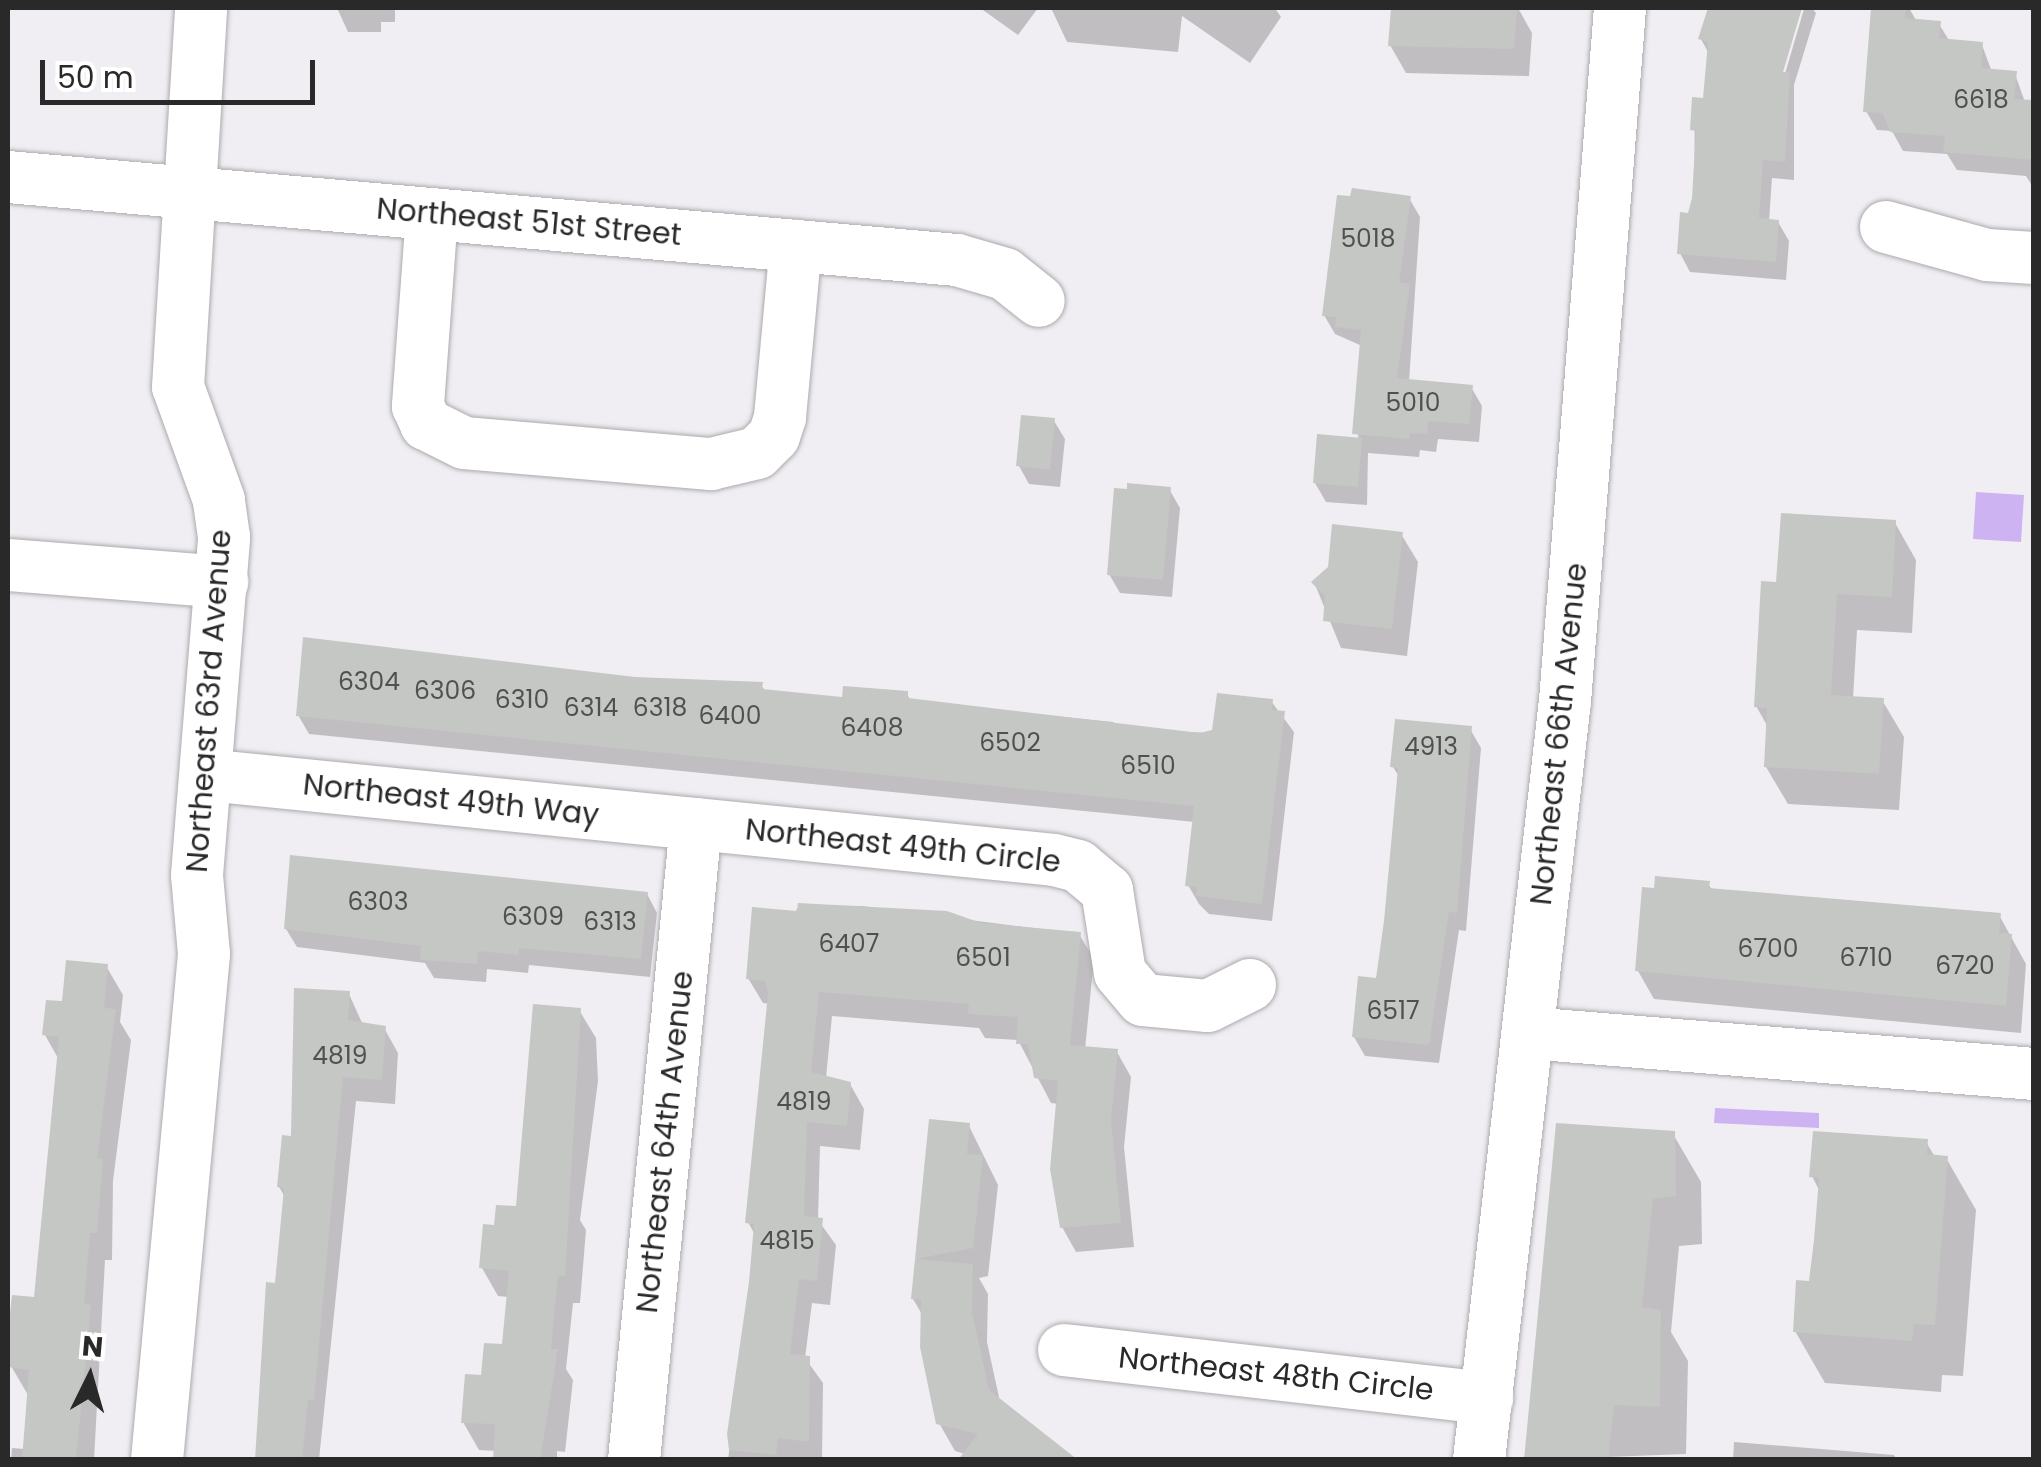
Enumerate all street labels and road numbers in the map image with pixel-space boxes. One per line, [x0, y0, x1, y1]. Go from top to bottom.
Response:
street label: Northeast 51st Street [375, 191, 683, 253]
street label: Northeast 63rd Avenue [179, 528, 239, 874]
street label: Northeast 66th Avenue [1523, 561, 1595, 907]
street label: Northeast 49th Way [301, 767, 601, 833]
street label: Northeast 49th Circle [744, 812, 1062, 880]
street label: Northeast 64th Avenue [629, 969, 701, 1315]
street label: Northeast 48th Circle [1117, 1340, 1435, 1408]

